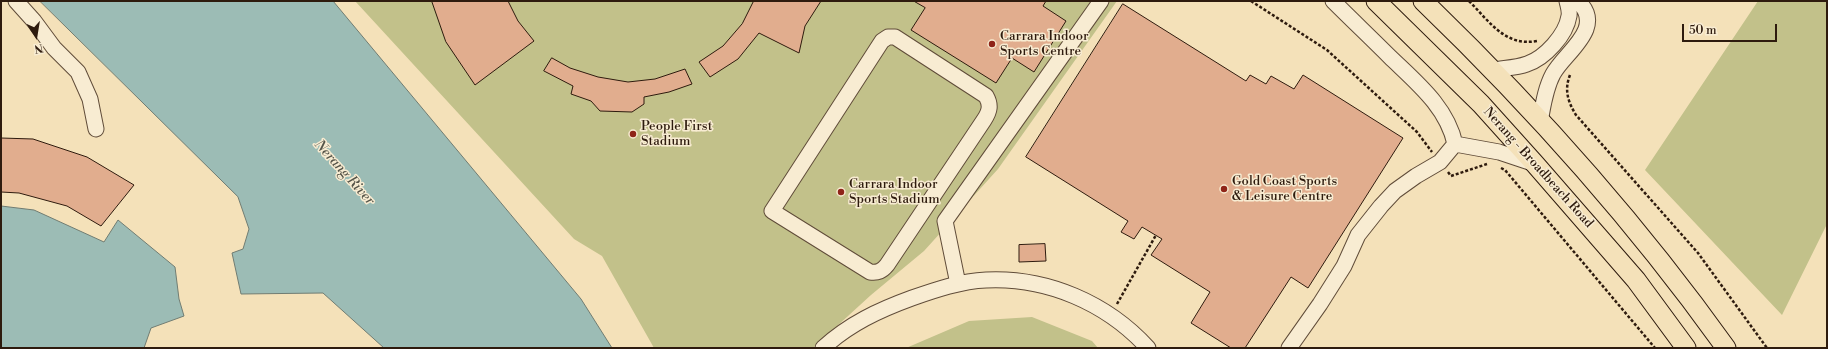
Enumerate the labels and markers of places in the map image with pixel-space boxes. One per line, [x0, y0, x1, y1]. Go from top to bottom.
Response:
place label: Carrara Indoor Sports Centre [1000, 29, 1089, 60]
marker: Carrara Indoor Sports Centre [987, 39, 997, 49]
place label: People First Stadium [641, 119, 712, 150]
marker: People First Stadium [628, 129, 638, 139]
place label: Gold Coast Sports & Leisure Centre [1232, 174, 1337, 205]
place label: Carrara Indoor Sports Stadium [849, 177, 940, 208]
marker: Gold Coast Sports & Leisure Centre [1219, 184, 1229, 194]
marker: Carrara Indoor Sports Stadium [836, 187, 846, 197]

